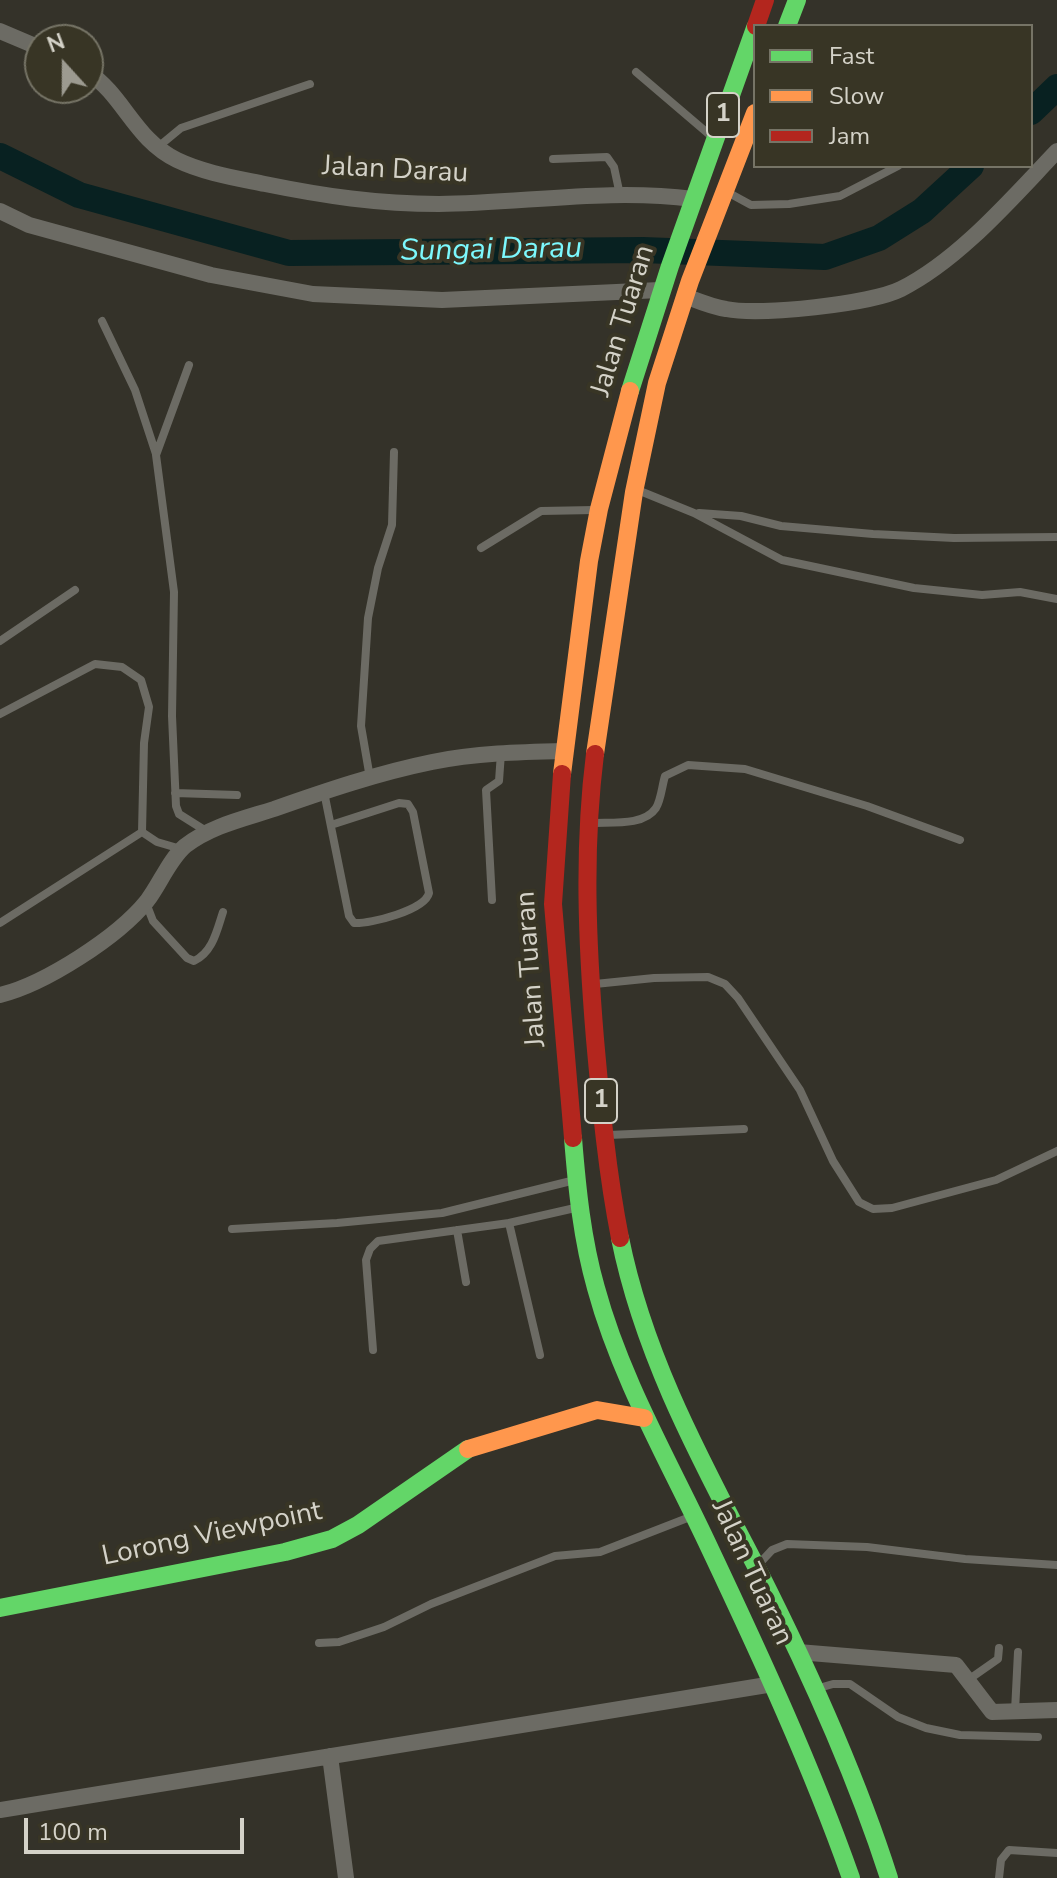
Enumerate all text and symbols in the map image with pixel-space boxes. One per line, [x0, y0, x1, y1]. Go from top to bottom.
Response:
north arrow [24, 24, 104, 104]
legend [753, 24, 1033, 168]
text: N [43, 27, 69, 60]
text: Fast [829, 40, 874, 72]
text: Slow [829, 80, 884, 112]
road number: 1 [707, 93, 739, 137]
text: Jam [829, 120, 870, 152]
street label: Jalan Darau [321, 150, 469, 192]
water label: Sungai Darau [400, 231, 582, 271]
street label: Jalan Tuaran [585, 241, 663, 401]
street label: Jalan Tuaran [510, 890, 554, 1048]
road number: 1 [585, 1079, 617, 1123]
street label: Lorong Viewpoint [99, 1495, 325, 1575]
street label: Jalan Tuaran [703, 1495, 799, 1651]
scale bar [28, 1802, 248, 1852]
text: 100 m [38, 1816, 108, 1848]

